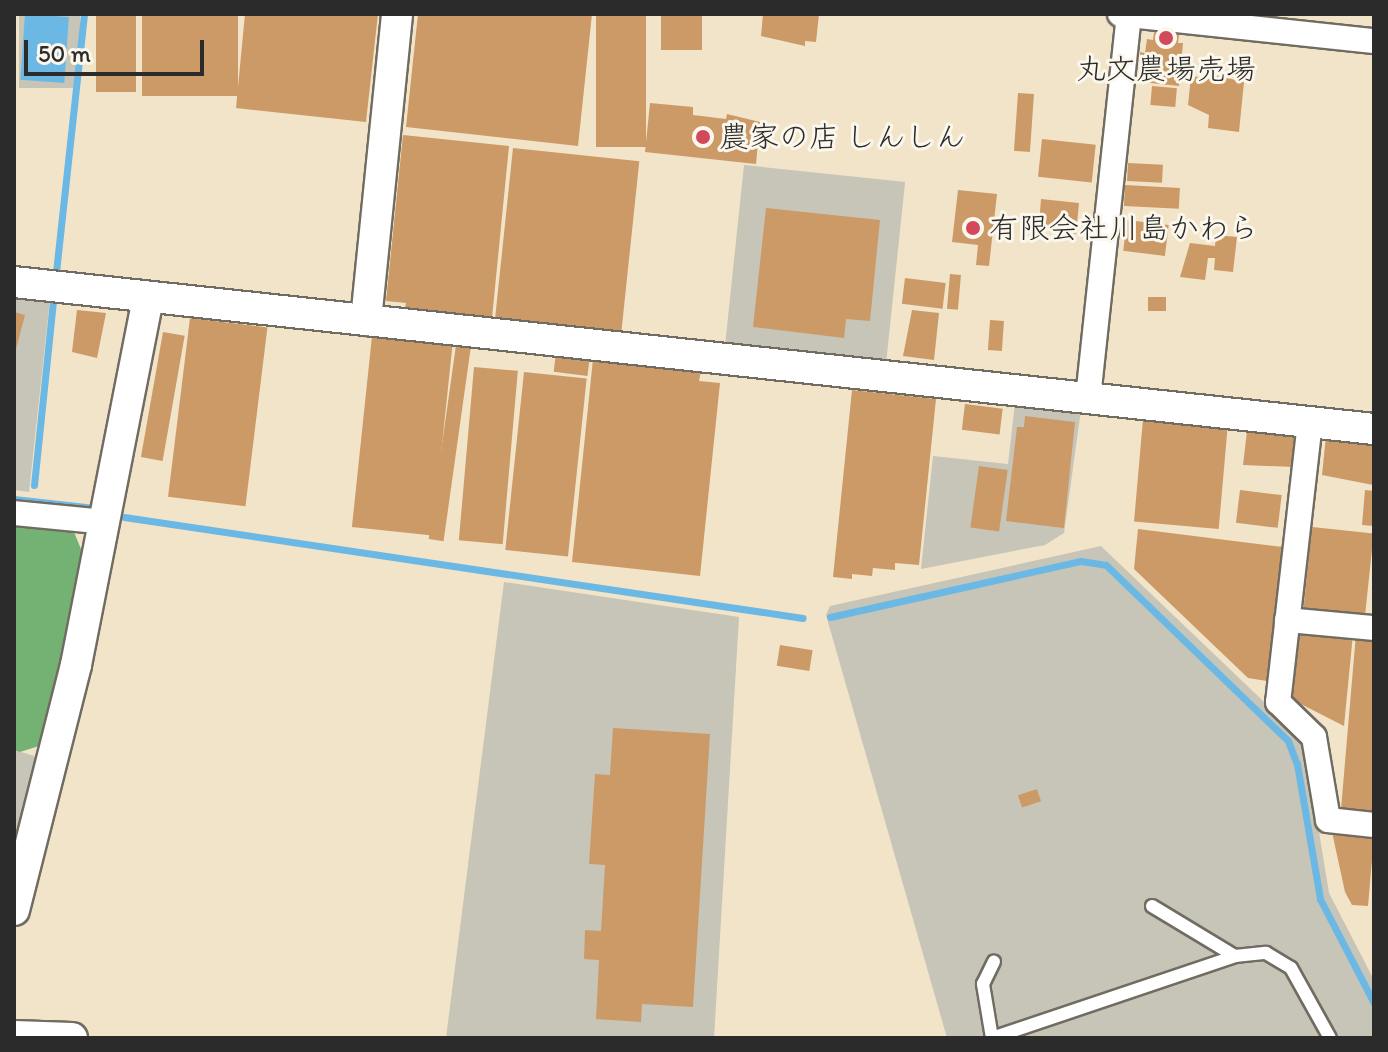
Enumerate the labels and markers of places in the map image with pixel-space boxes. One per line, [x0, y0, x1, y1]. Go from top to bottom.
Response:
marker: 丸文農場売場 [1157, 29, 1175, 47]
place label: 丸文農場売場 [1076, 51, 1256, 87]
place label: 農家の店 しんしん [719, 119, 966, 155]
marker: 農家の店 しんしん [694, 128, 712, 146]
place label: 有限会社川島かわら [989, 210, 1259, 246]
marker: 有限会社川島かわら [964, 219, 982, 237]

